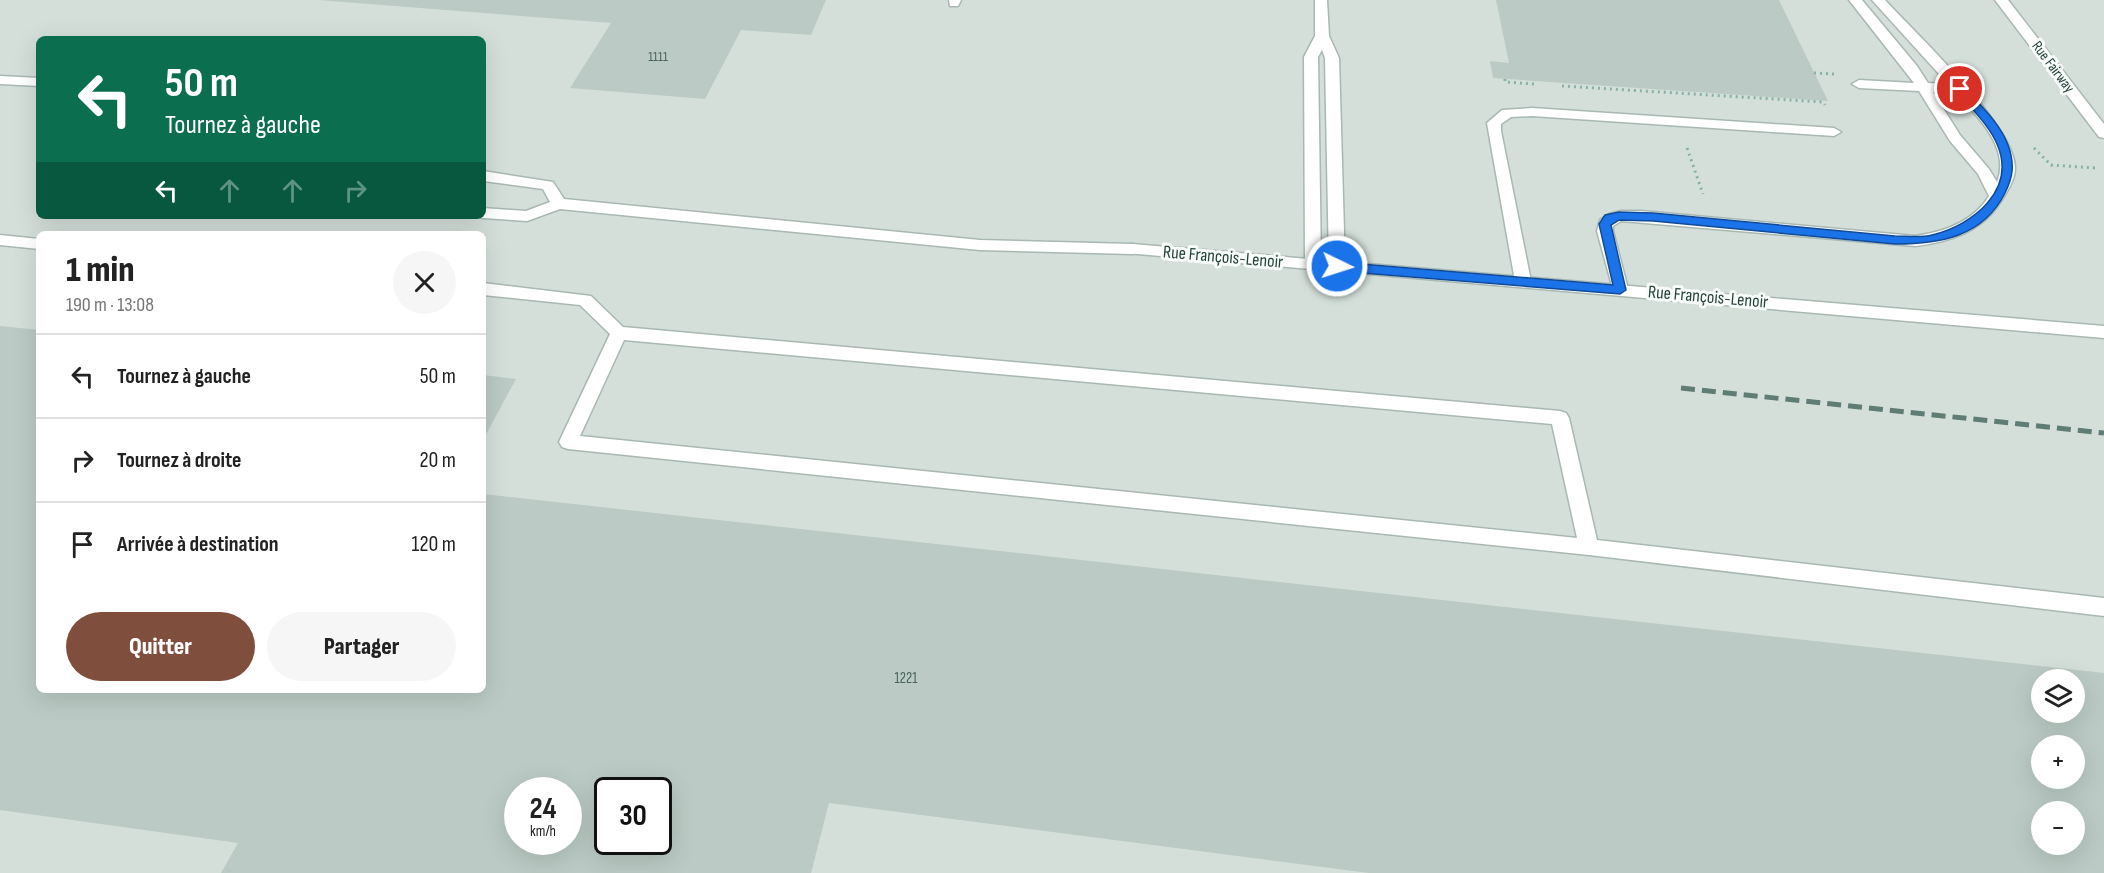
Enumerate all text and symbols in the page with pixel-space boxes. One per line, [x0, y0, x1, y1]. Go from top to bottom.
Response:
street label: Rue Fairway [2027, 37, 2079, 97]
house number: 1111 [648, 48, 668, 65]
text: 50 m [165, 58, 238, 109]
icon: left [66, 60, 144, 138]
pin [1934, 63, 1985, 114]
icon: arrive [1943, 72, 1976, 105]
text: Tournez à gauche [165, 109, 321, 141]
icon: left [150, 174, 183, 207]
icon: ahead [213, 174, 246, 207]
icon: ahead [276, 174, 309, 207]
icon: right [339, 174, 372, 207]
position arrow [1305, 234, 1369, 298]
street label: Rue François-Lenoir [1162, 241, 1284, 273]
text: 1 min [66, 249, 134, 292]
button: close [393, 251, 456, 314]
street label: Rue François-Lenoir [1647, 281, 1769, 313]
text: 190 m · 13:08 [66, 293, 154, 317]
icon: left [66, 360, 99, 393]
text: Tournez à gauche [117, 363, 251, 390]
text: 50 m [420, 363, 456, 390]
icon: right [66, 444, 99, 477]
text: Tournez à droite [117, 447, 242, 474]
text: 20 m [420, 447, 456, 474]
icon: arrive [66, 528, 99, 561]
text: Arrivée à destination [117, 531, 279, 558]
text: 120 m [412, 531, 456, 558]
button: Quitter [66, 612, 255, 681]
button: Partager [267, 612, 456, 681]
house number: 1221 [894, 669, 918, 688]
map controls [2031, 669, 2085, 855]
button: layers [2031, 669, 2085, 723]
button: + [2031, 735, 2085, 789]
speed limit sign: 30 [594, 777, 672, 855]
text: 24 [530, 791, 556, 827]
button: − [2031, 801, 2085, 855]
text: km/h [530, 822, 556, 841]

